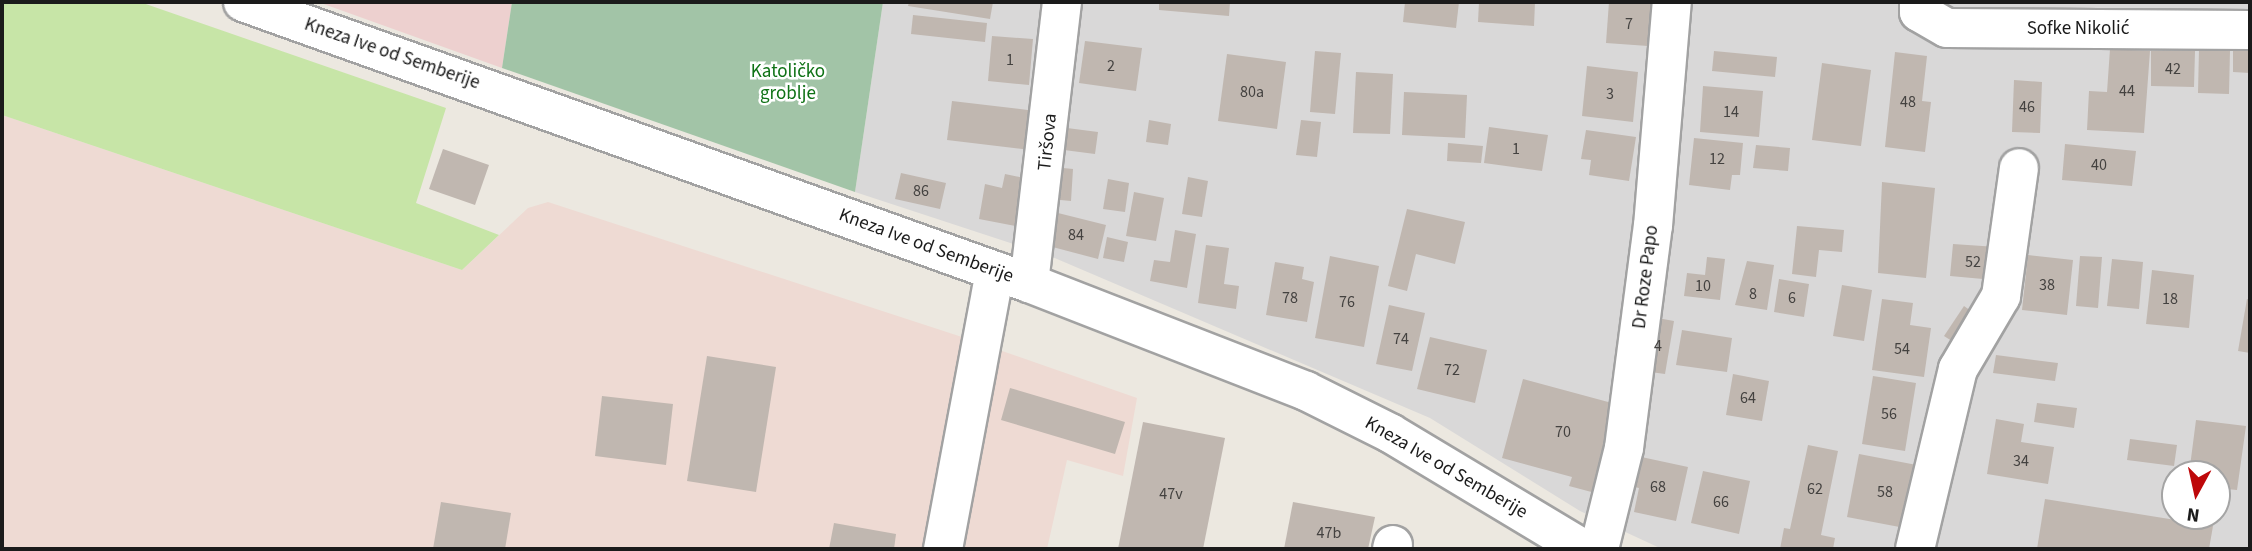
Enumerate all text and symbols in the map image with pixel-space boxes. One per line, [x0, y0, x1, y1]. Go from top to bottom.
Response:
street label: Kneza Ive od Semberije [301, 13, 483, 95]
house number: 7 [1625, 14, 1633, 34]
street label: Sofke Nikolić [2027, 18, 2129, 40]
house number: 1 [1006, 50, 1014, 70]
house number: 2 [1107, 56, 1115, 76]
house number: 42 [2165, 59, 2181, 79]
park label: Katoličko groblje [751, 61, 825, 105]
house number: 44 [2119, 81, 2135, 101]
house number: 80a [1240, 82, 1264, 102]
house number: 3 [1606, 84, 1614, 104]
house number: 48 [1900, 92, 1916, 112]
house number: 46 [2019, 97, 2035, 117]
house number: 14 [1723, 102, 1739, 122]
street label: Tiršova [1034, 112, 1062, 172]
house number: 1 [1512, 139, 1520, 159]
house number: 12 [1709, 149, 1725, 169]
house number: 40 [2091, 155, 2107, 175]
house number: 86 [913, 181, 929, 201]
street label: Kneza Ive od Semberije [836, 204, 1016, 288]
street label: Dr Roze Papo [1628, 224, 1664, 330]
house number: 84 [1068, 225, 1084, 245]
house number: 52 [1965, 252, 1981, 272]
house number: 38 [2039, 275, 2055, 295]
house number: 10 [1695, 276, 1711, 296]
house number: 8 [1749, 284, 1757, 304]
house number: 78 [1282, 288, 1298, 308]
house number: 6 [1788, 288, 1796, 308]
house number: 18 [2162, 289, 2178, 309]
house number: 76 [1339, 292, 1355, 312]
house number: 74 [1393, 329, 1409, 349]
house number: 4 [1654, 336, 1662, 356]
house number: 54 [1894, 339, 1910, 359]
house number: 72 [1444, 360, 1460, 380]
house number: 64 [1740, 388, 1756, 408]
house number: 56 [1881, 404, 1897, 424]
street label: Kneza Ive od Semberije [1361, 412, 1531, 524]
house number: 70 [1555, 422, 1571, 442]
house number: 34 [2013, 451, 2029, 471]
north arrow [2161, 460, 2231, 530]
house number: 68 [1650, 477, 1666, 497]
house number: 62 [1807, 479, 1823, 499]
house number: 58 [1877, 482, 1893, 502]
house number: 47v [1159, 484, 1183, 504]
house number: 66 [1713, 492, 1729, 512]
text: N [2185, 500, 2201, 529]
house number: 47b [1317, 523, 1341, 543]

